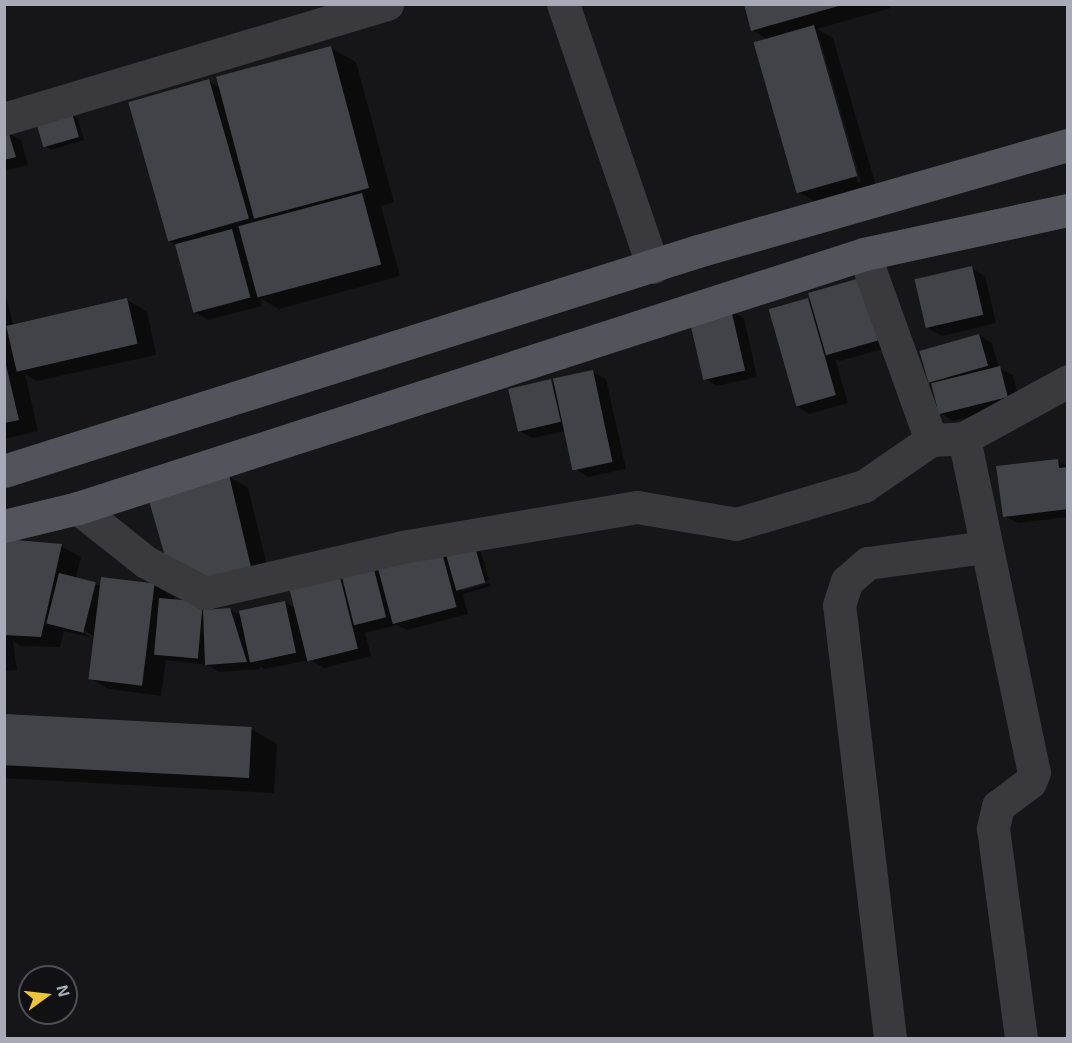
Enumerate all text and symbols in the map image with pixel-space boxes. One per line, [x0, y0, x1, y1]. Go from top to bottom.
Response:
north arrow [18, 965, 78, 1025]
text: N [53, 983, 75, 999]

